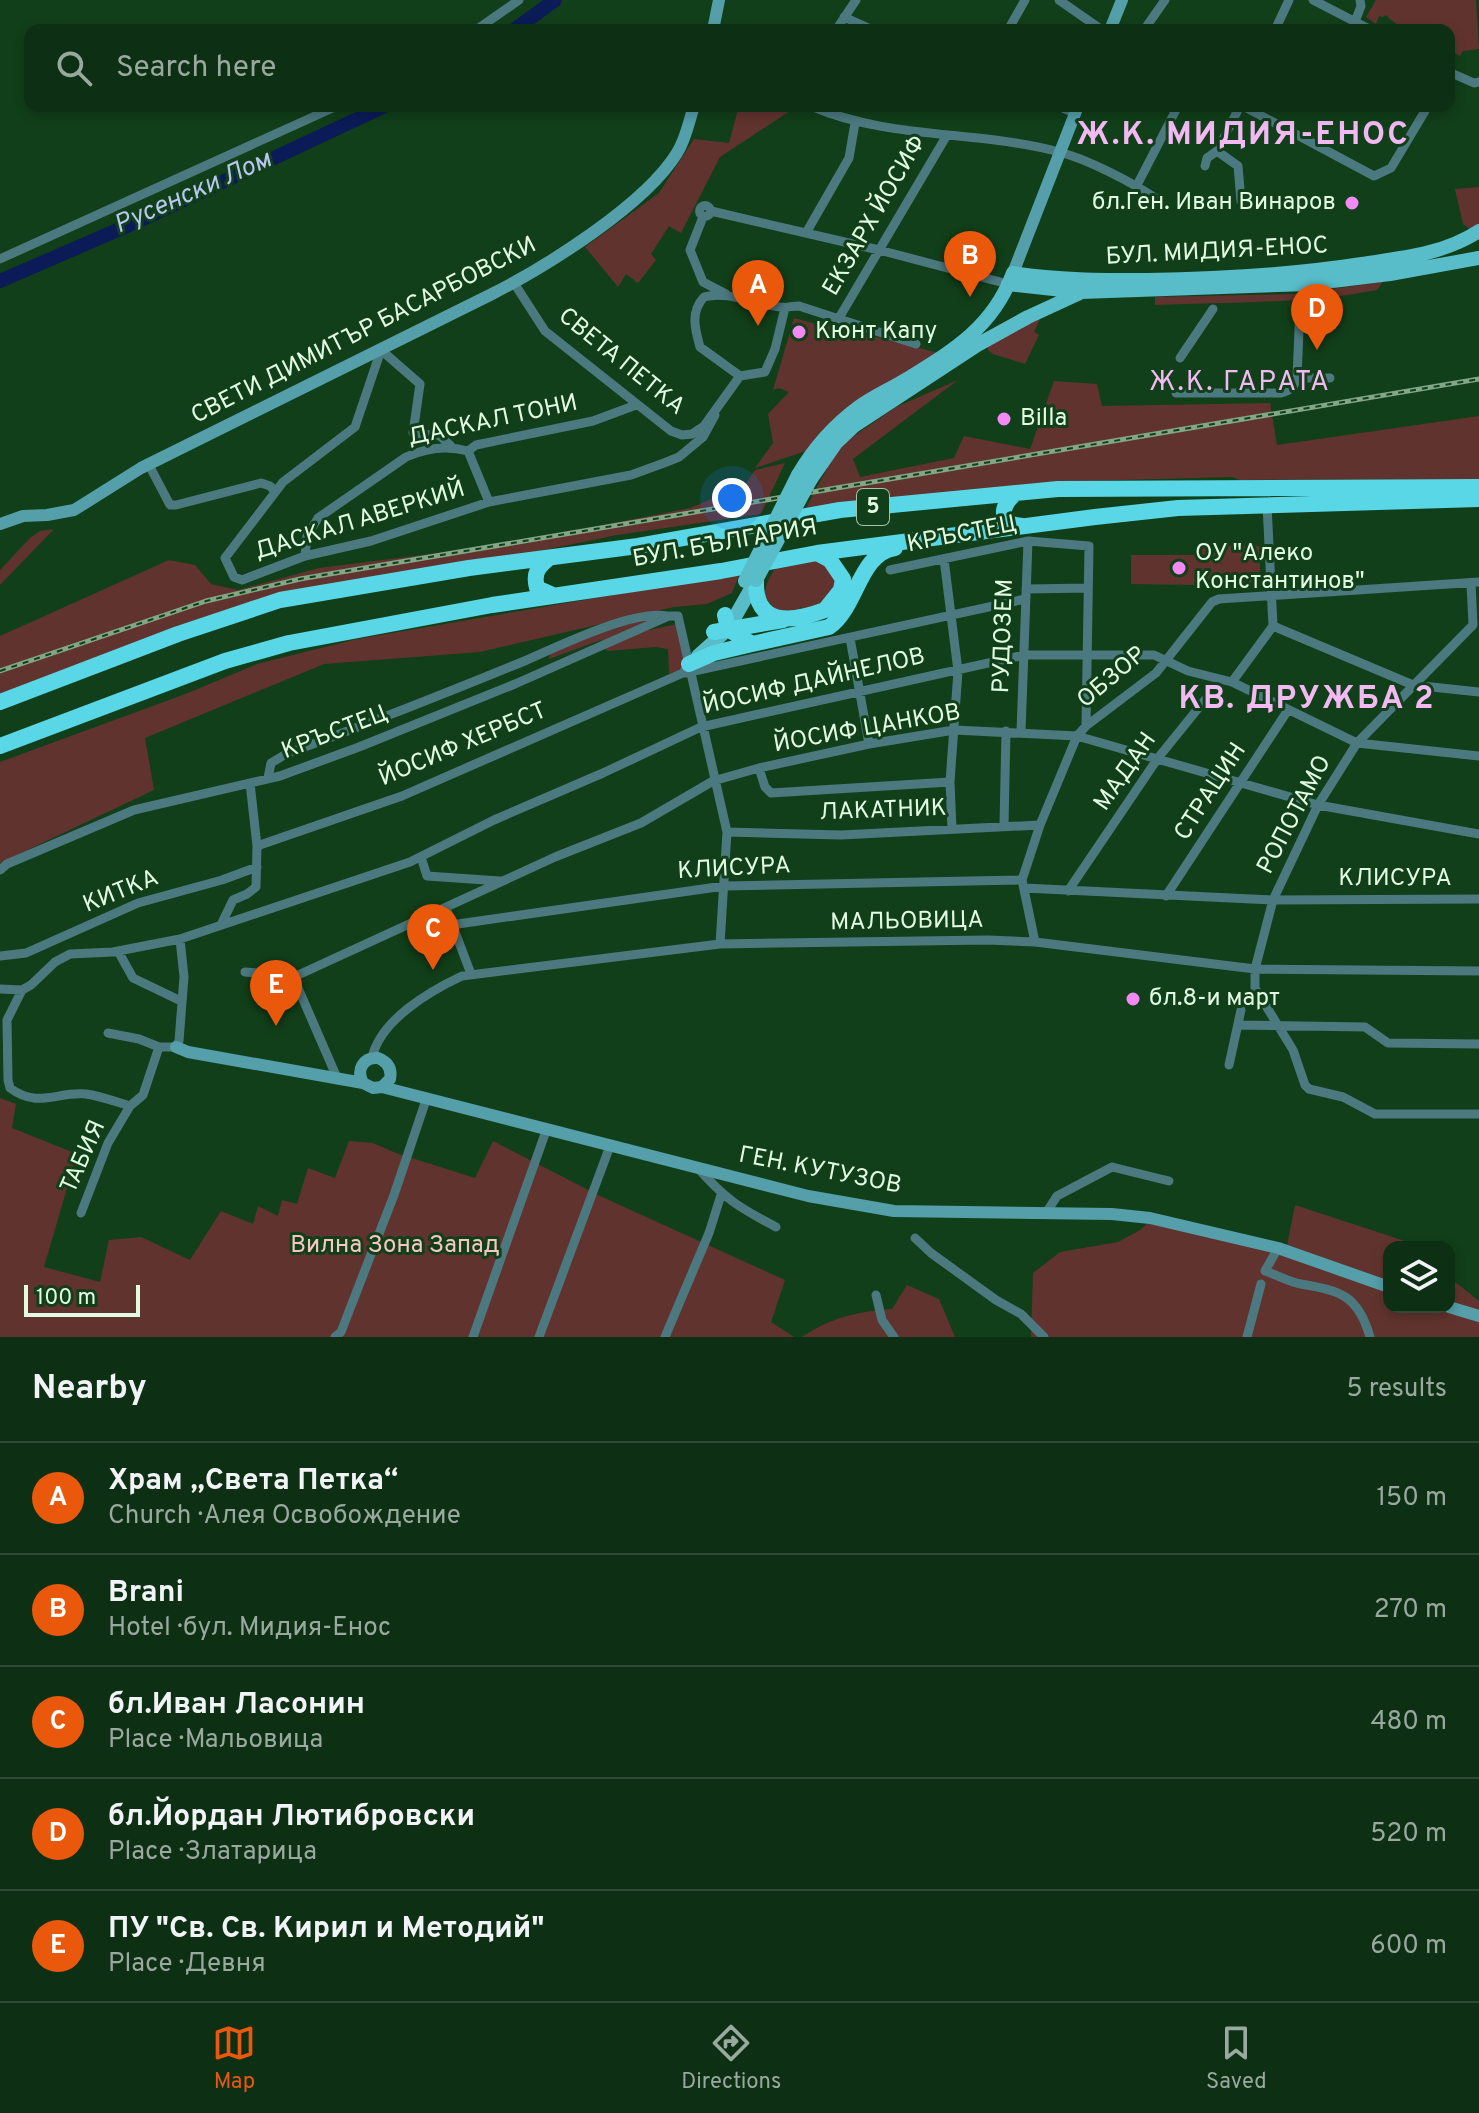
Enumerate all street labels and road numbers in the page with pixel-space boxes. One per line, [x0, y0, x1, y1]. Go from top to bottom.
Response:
street label: ЕКЗАРХ ЙОСИФ [815, 129, 933, 302]
street label: СВЕТИ ДИМИТЪР БАСАРБОВСКИ [186, 231, 542, 431]
street label: БУЛ. МИДИЯ-ЕНОС [1105, 231, 1329, 273]
street label: СВЕТА ПЕТКА [551, 302, 691, 422]
street label: ДАСКАЛ ТОНИ [405, 388, 581, 454]
street label: ДАСКАЛ АВЕРКИЙ [251, 473, 469, 567]
road number: 5 [857, 489, 889, 525]
street label: КРЪСТЕЦ [904, 510, 1020, 560]
street label: БУЛ. БЪЛГАРИЯ [630, 513, 820, 575]
street label: РУДОЗЕМ [987, 578, 1021, 694]
street label: ЙОСИФ ДАЙНЕЛОВ [699, 640, 928, 722]
street label: ОБЗОР [1071, 641, 1153, 715]
street label: ЙОСИФ ХЕРБСТ [374, 694, 552, 794]
street label: ЙОСИФ ЦАНКОВ [771, 696, 963, 760]
street label: КРЪСТЕЦ [278, 699, 392, 767]
street label: МАДАН [1088, 727, 1164, 817]
street label: СТРАЦИН [1168, 737, 1254, 847]
street label: РОПОТАМО [1251, 751, 1339, 879]
street label: ЛАКАТНИК [819, 794, 947, 828]
street label: КЛИСУРА [677, 851, 791, 887]
street label: КИТКА [79, 863, 163, 921]
street label: КЛИСУРА [1338, 864, 1452, 894]
street label: МАЛЬОВИЦА [830, 906, 984, 938]
street label: ТАБИЯ [55, 1116, 113, 1198]
street label: ГЕН. КУТУЗОВ [736, 1141, 904, 1201]

